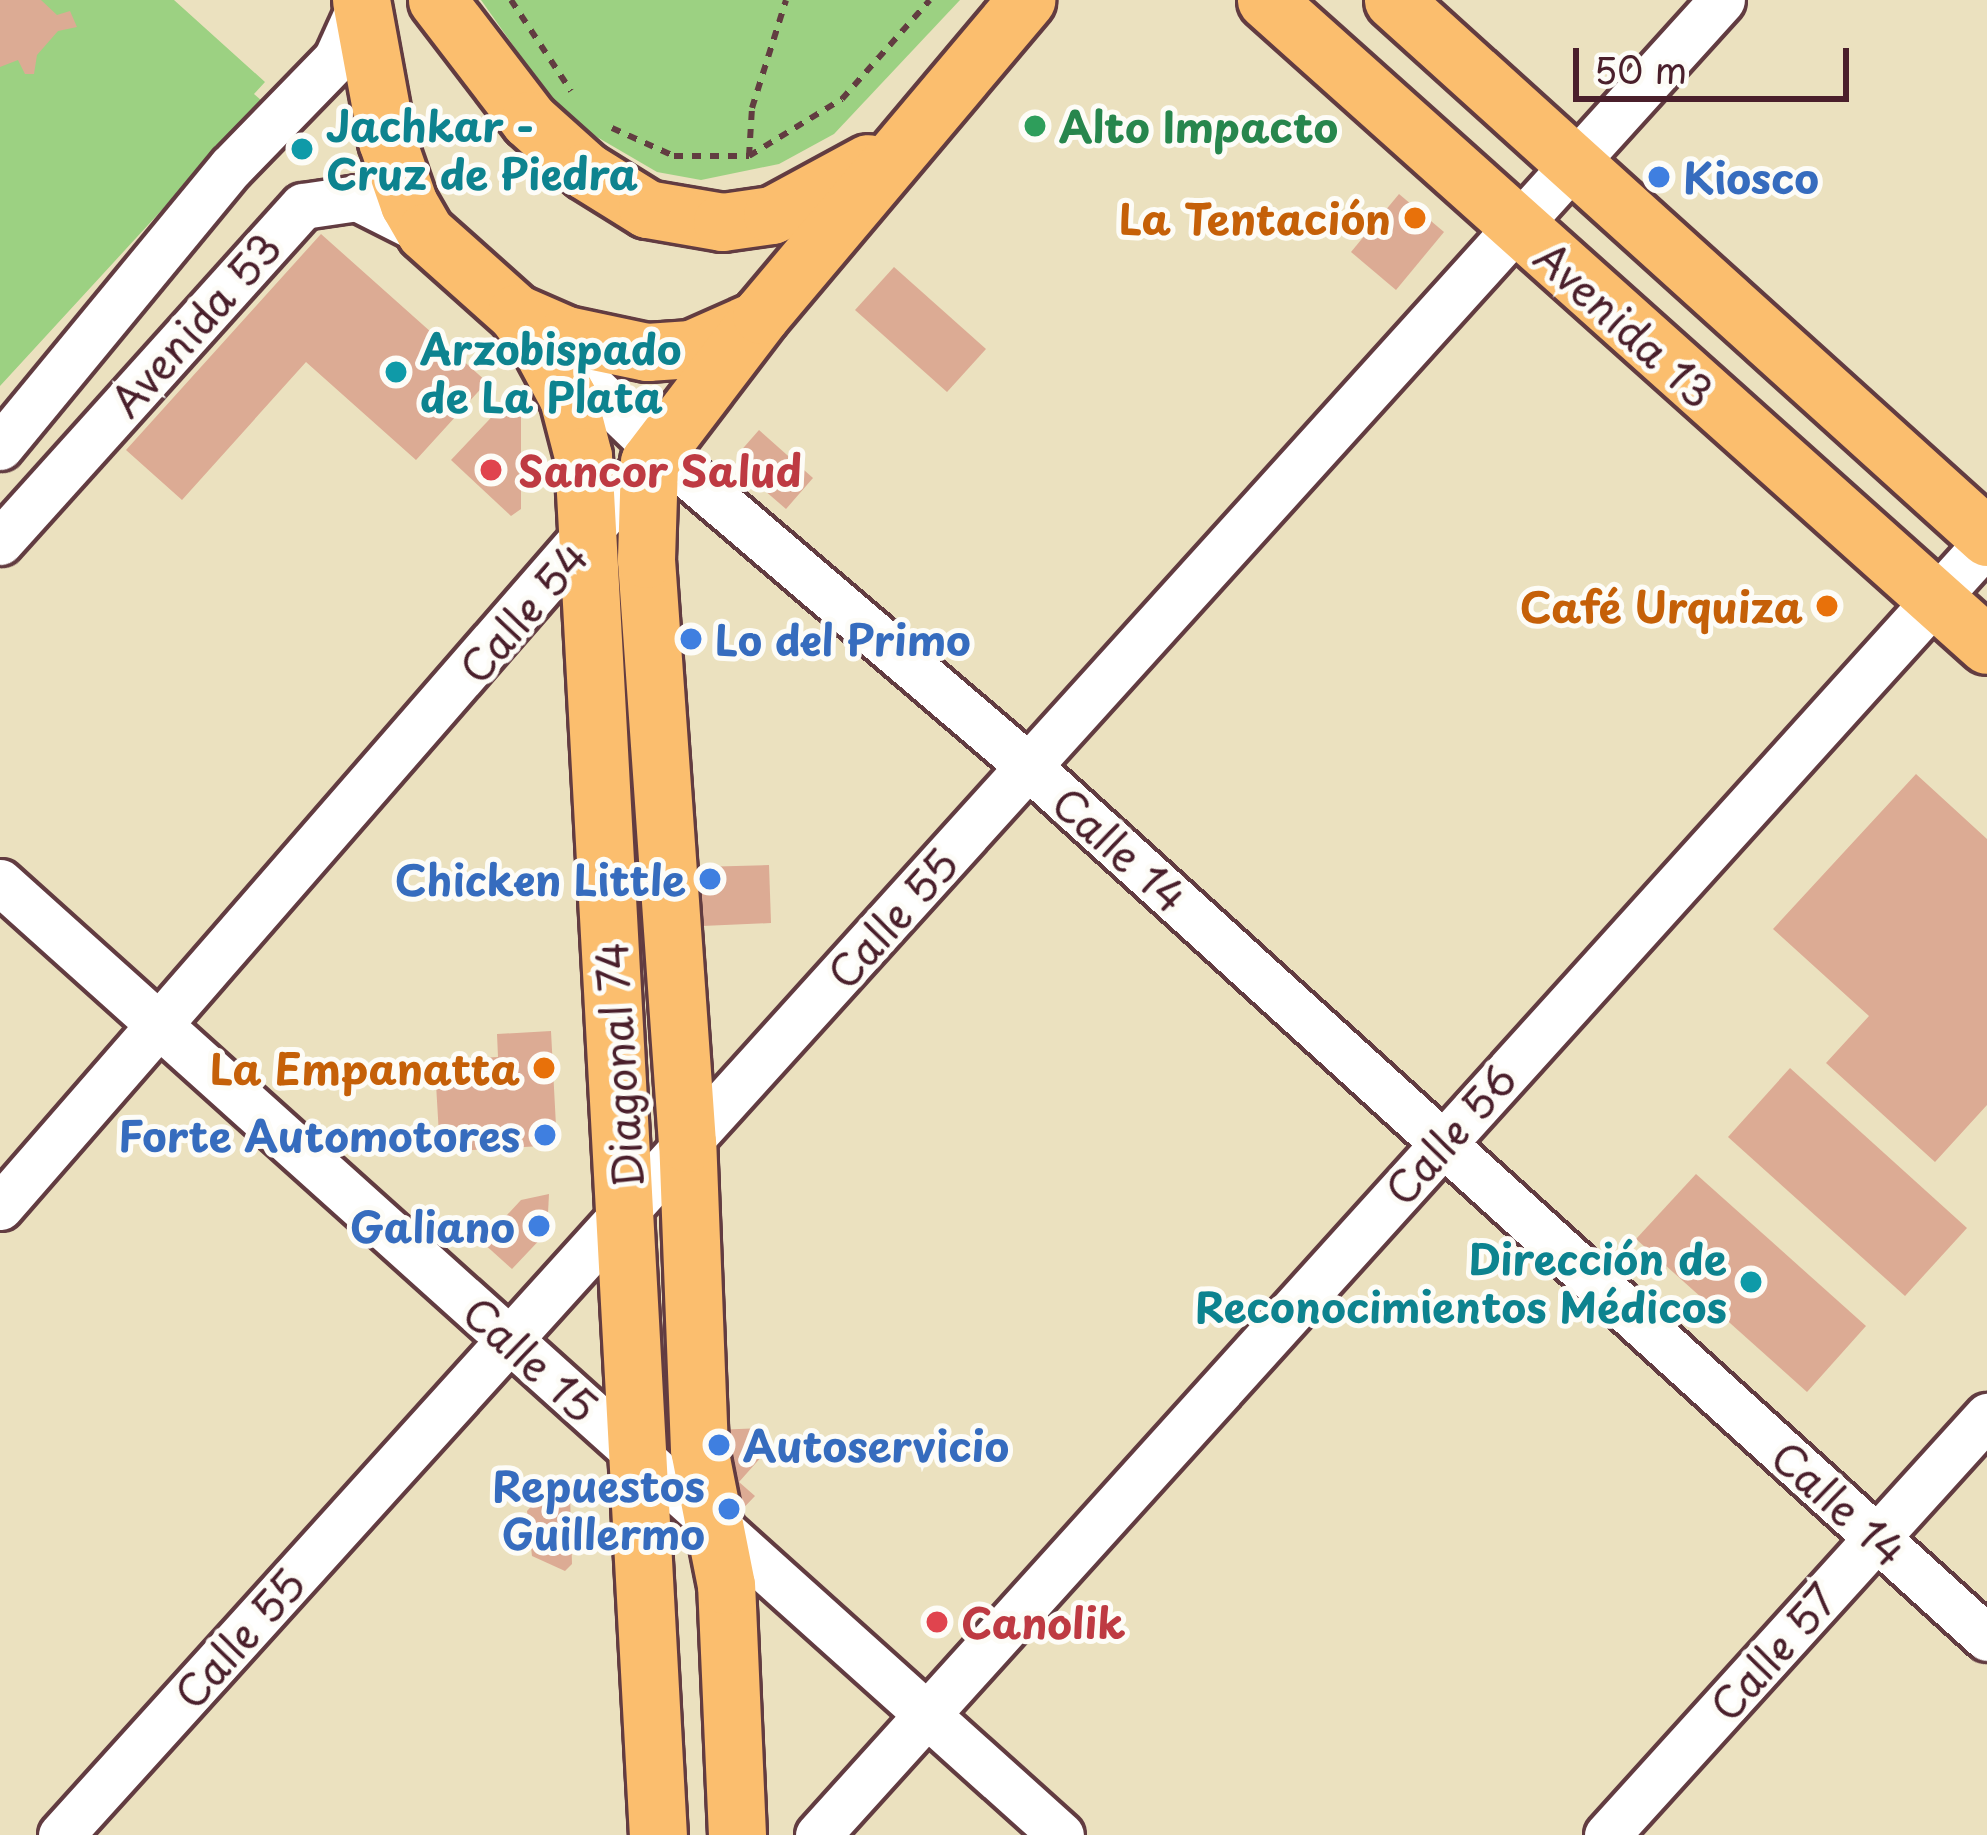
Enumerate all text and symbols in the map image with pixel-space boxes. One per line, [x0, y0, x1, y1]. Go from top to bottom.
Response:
scale bar [1579, 24, 1855, 98]
text: 50 m [1594, 42, 1687, 96]
place label: Jachkar - Cruz de Piedra [326, 100, 641, 198]
place label: Alto Impacto [1059, 101, 1338, 151]
marker: Alto Impacto [1022, 113, 1048, 139]
marker: Jachkar - Cruz de Piedra [289, 136, 315, 162]
place label: Kiosco [1683, 152, 1819, 202]
marker: Kiosco [1646, 164, 1672, 190]
place label: La Tentación [1119, 193, 1391, 243]
marker: La Tentación [1402, 205, 1428, 231]
street label: Avenida 53 [100, 222, 290, 426]
street label: Avenida 13 [1526, 231, 1724, 417]
place label: Arzobispado de La Plata [420, 323, 681, 422]
marker: Arzobispado de La Plata [383, 359, 409, 385]
place label: Sancor Salud [518, 445, 802, 495]
marker: Sancor Salud [475, 454, 507, 486]
street label: Calle 54 [448, 531, 598, 693]
place label: Café Urquiza [1521, 581, 1803, 631]
marker: Café Urquiza [1814, 593, 1840, 619]
place label: Lo del Primo [715, 614, 976, 664]
marker: Lo del Primo [678, 626, 704, 652]
street label: Calle 14 [1043, 776, 1197, 922]
street label: Calle 55 [816, 838, 968, 998]
place label: Chicken Little [392, 854, 686, 904]
marker: Chicken Little [697, 866, 723, 892]
street label: Diagonal 74 [585, 941, 653, 1189]
place label: La Empanatta [209, 1043, 520, 1093]
street label: Calle 56 [1374, 1053, 1526, 1215]
marker: La Empanatta [531, 1055, 557, 1081]
place label: Forte Automotores [118, 1110, 521, 1160]
marker: Forte Automotores [532, 1122, 558, 1148]
place label: Galiano [350, 1201, 515, 1251]
marker: Galiano [526, 1213, 552, 1239]
place label: Dirección de Reconocimientos Médicos [1194, 1233, 1727, 1332]
marker: Dirección de Reconocimientos Médicos [1738, 1269, 1764, 1295]
street label: Calle 15 [454, 1286, 608, 1432]
place label: Autoservicio [743, 1420, 1009, 1470]
street label: Calle 14 [1762, 1430, 1916, 1576]
marker: Autoservicio [706, 1432, 732, 1458]
place label: Repuestos Guillermo [493, 1460, 705, 1558]
marker: Repuestos Guillermo [716, 1496, 742, 1522]
street label: Calle 55 [163, 1558, 315, 1718]
street label: Calle 57 [1699, 1573, 1847, 1731]
place label: Canolik [961, 1597, 1126, 1647]
marker: Canolik [924, 1609, 950, 1635]

